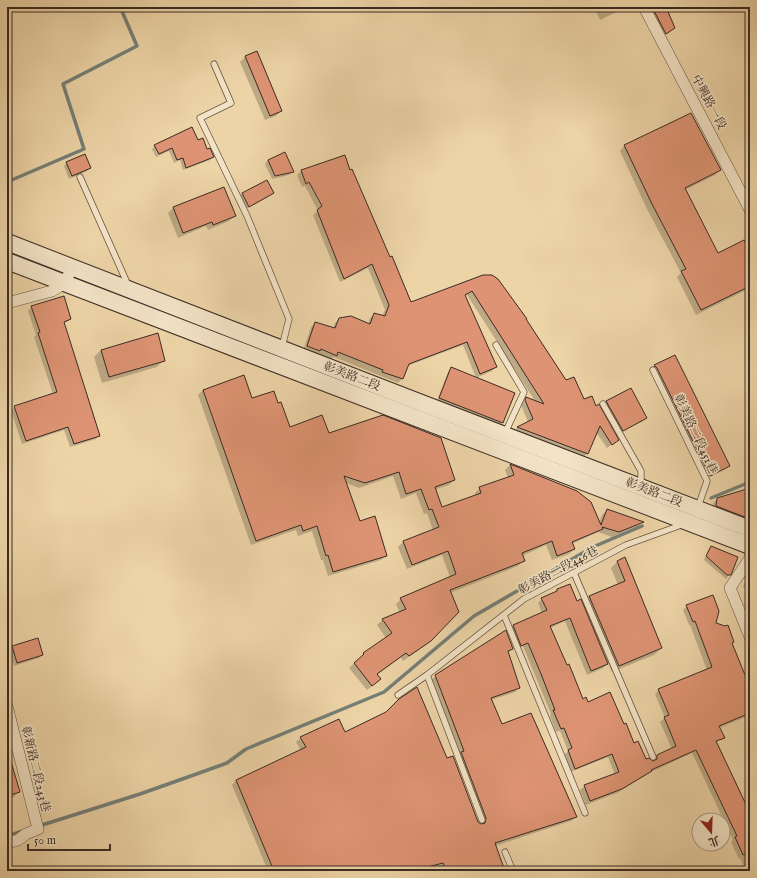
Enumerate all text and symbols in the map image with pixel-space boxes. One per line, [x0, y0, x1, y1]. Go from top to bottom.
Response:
street label: 中興路一段 [688, 72, 729, 132]
street label: 彰美路二段 [321, 359, 383, 394]
street label: 彰美路二段451巷 [670, 392, 721, 477]
street label: 彰美路二段 [623, 475, 685, 510]
street label: 彰美路二段446巷 [515, 543, 601, 598]
street label: 彰新路二段243巷 [18, 725, 53, 814]
north arrow [691, 812, 731, 852]
scale bar [28, 826, 110, 852]
text: 北 [706, 832, 721, 849]
text: 50 m [34, 833, 56, 848]

